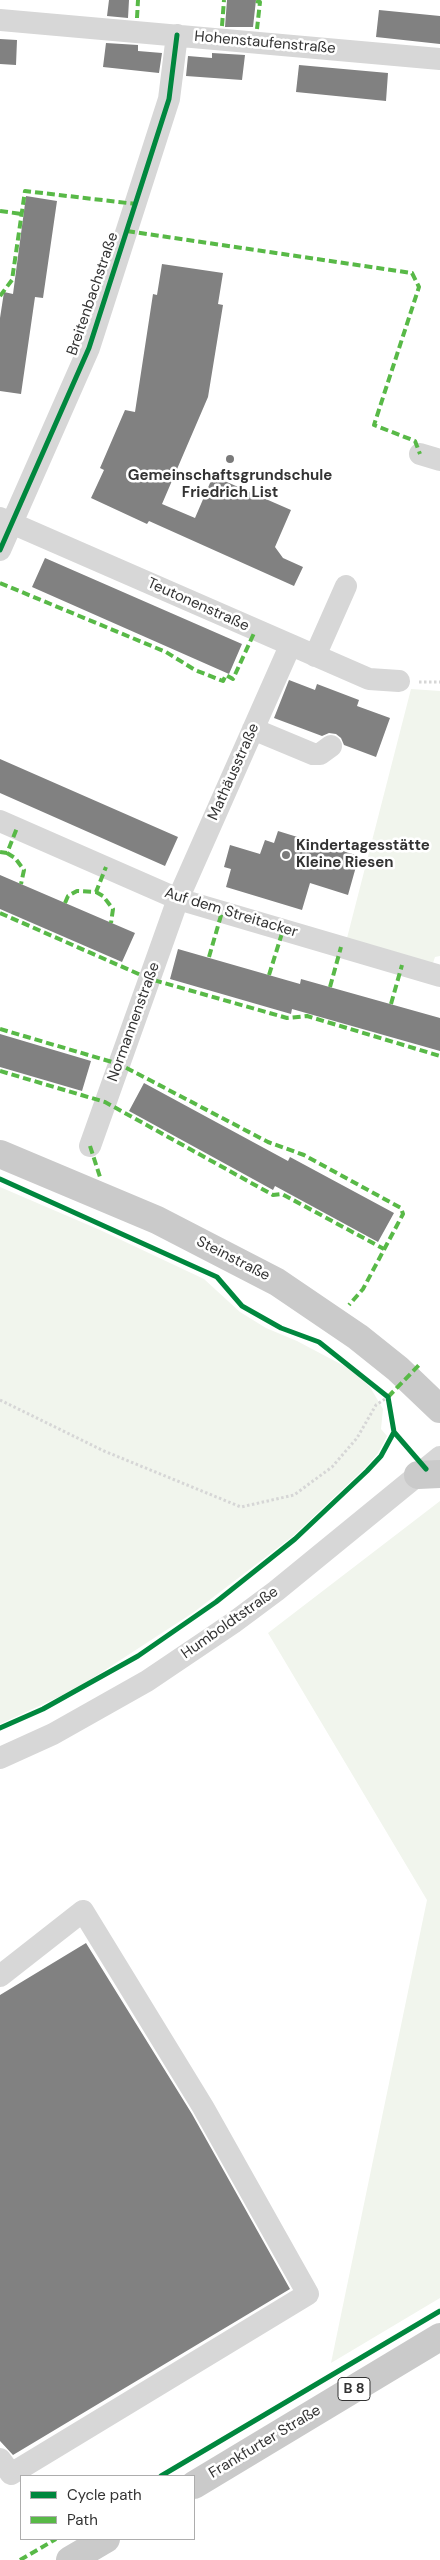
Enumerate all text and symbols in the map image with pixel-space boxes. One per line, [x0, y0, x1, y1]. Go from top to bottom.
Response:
street label: Hohenstaufenstraße [194, 28, 336, 58]
street label: Breitenbachstraße [63, 230, 123, 358]
marker: Gemeinschaftsgrundschule Friedrich List [224, 453, 236, 465]
place label: Gemeinschaftsgrundschule Friedrich List [128, 467, 332, 502]
street label: Teutonenstraße [144, 575, 252, 635]
street label: Mathäusstraße [205, 721, 263, 823]
place label: Kindertagesstätte Kleine Riesen [296, 837, 430, 872]
marker: Kindertagesstätte Kleine Riesen [280, 849, 292, 861]
street label: Auf dem Streitacker [162, 884, 300, 942]
street label: Normannenstraße [104, 960, 164, 1084]
street label: Steinstraße [193, 1233, 273, 1285]
street label: Humboldtstraße [178, 1583, 282, 1663]
road number: B 8 [338, 2378, 370, 2400]
street label: Frankfurter Straße [206, 2401, 324, 2483]
legend [20, 2475, 195, 2540]
text: Cycle path [67, 2485, 142, 2505]
text: Path [67, 2510, 98, 2530]

